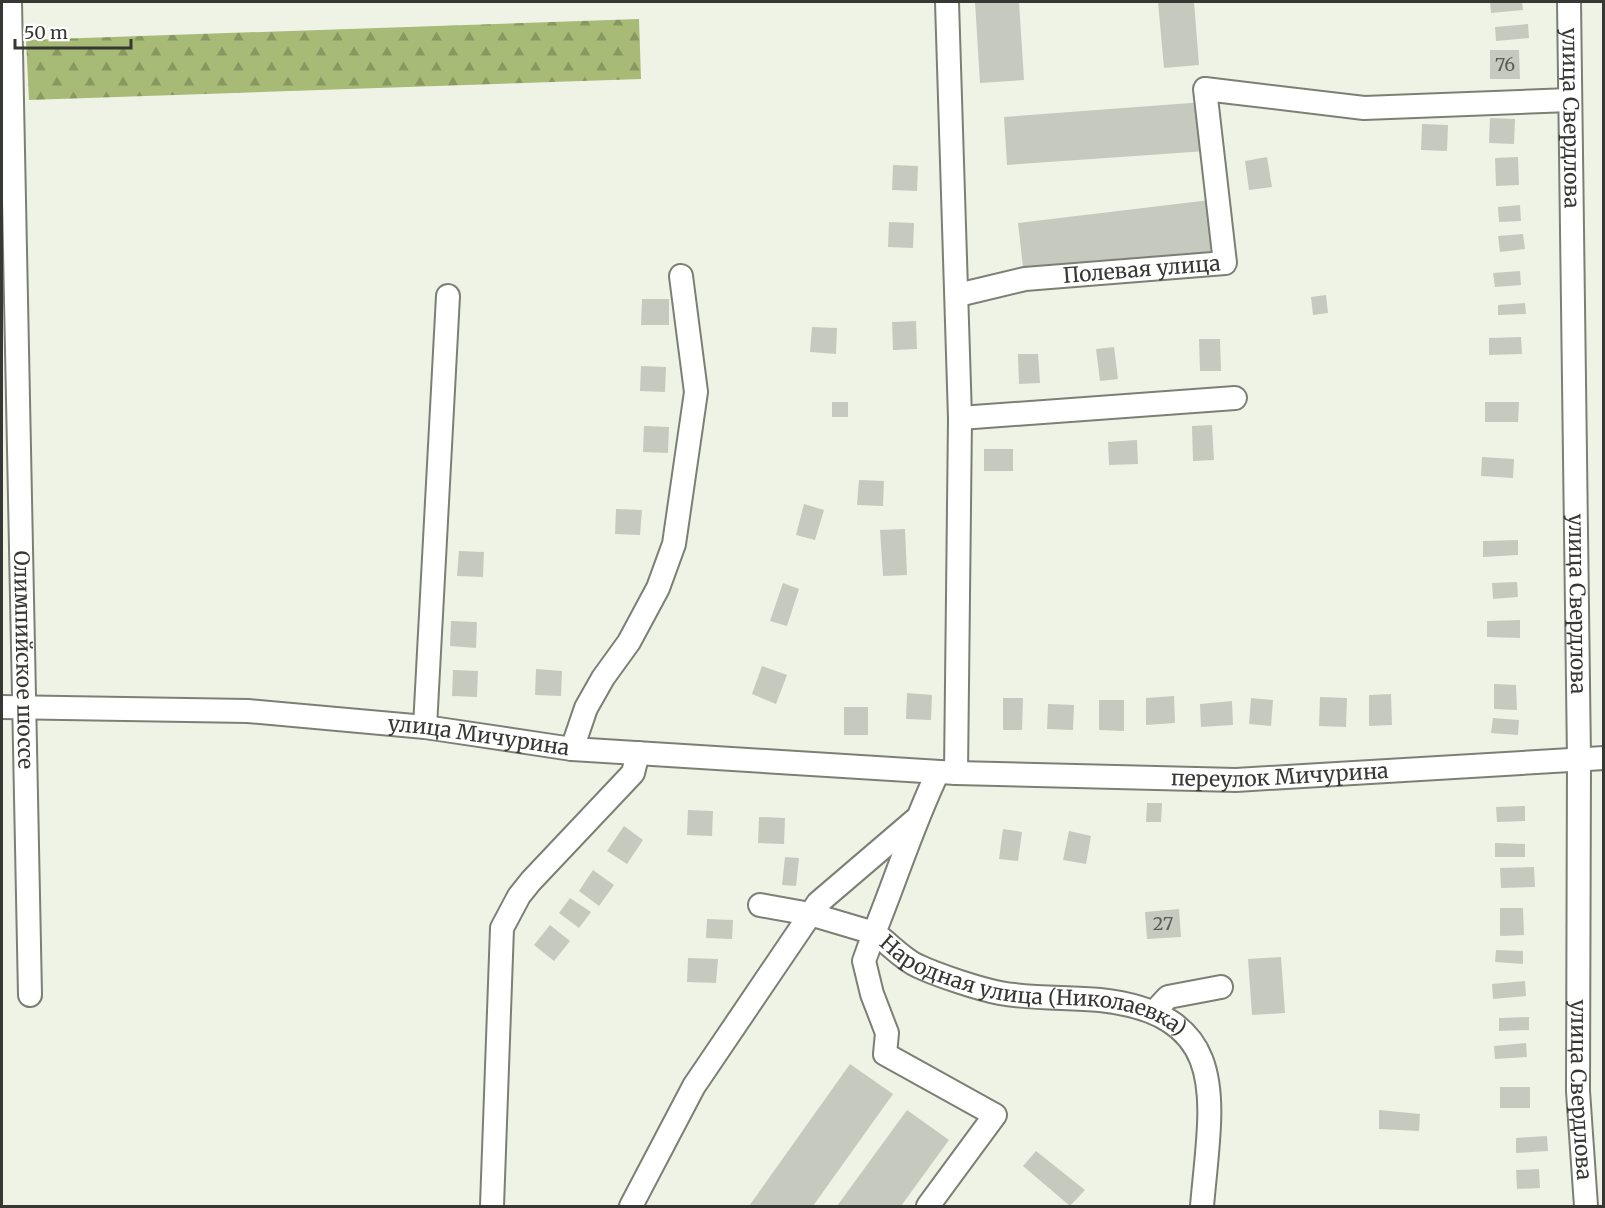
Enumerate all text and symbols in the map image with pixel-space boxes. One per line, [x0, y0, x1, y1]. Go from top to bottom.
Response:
scale bar [15, 12, 130, 50]
text: 50 m [24, 21, 68, 44]
street label: улица Свердлова [1556, 27, 1586, 208]
house number: 76 [1495, 53, 1515, 76]
street label: Полевая улица [1062, 249, 1222, 289]
street label: улица Свердлова [1563, 513, 1592, 694]
street label: Олимпийское шоссе [8, 550, 39, 769]
street label: улица Мичурина [387, 710, 571, 761]
street label: переулок Мичурина [1171, 757, 1389, 793]
house number: 27 [1153, 912, 1173, 935]
street label: Народная улица (Николаевка) [874, 929, 1193, 1042]
street label: улица Свердлова [1565, 1000, 1598, 1181]

